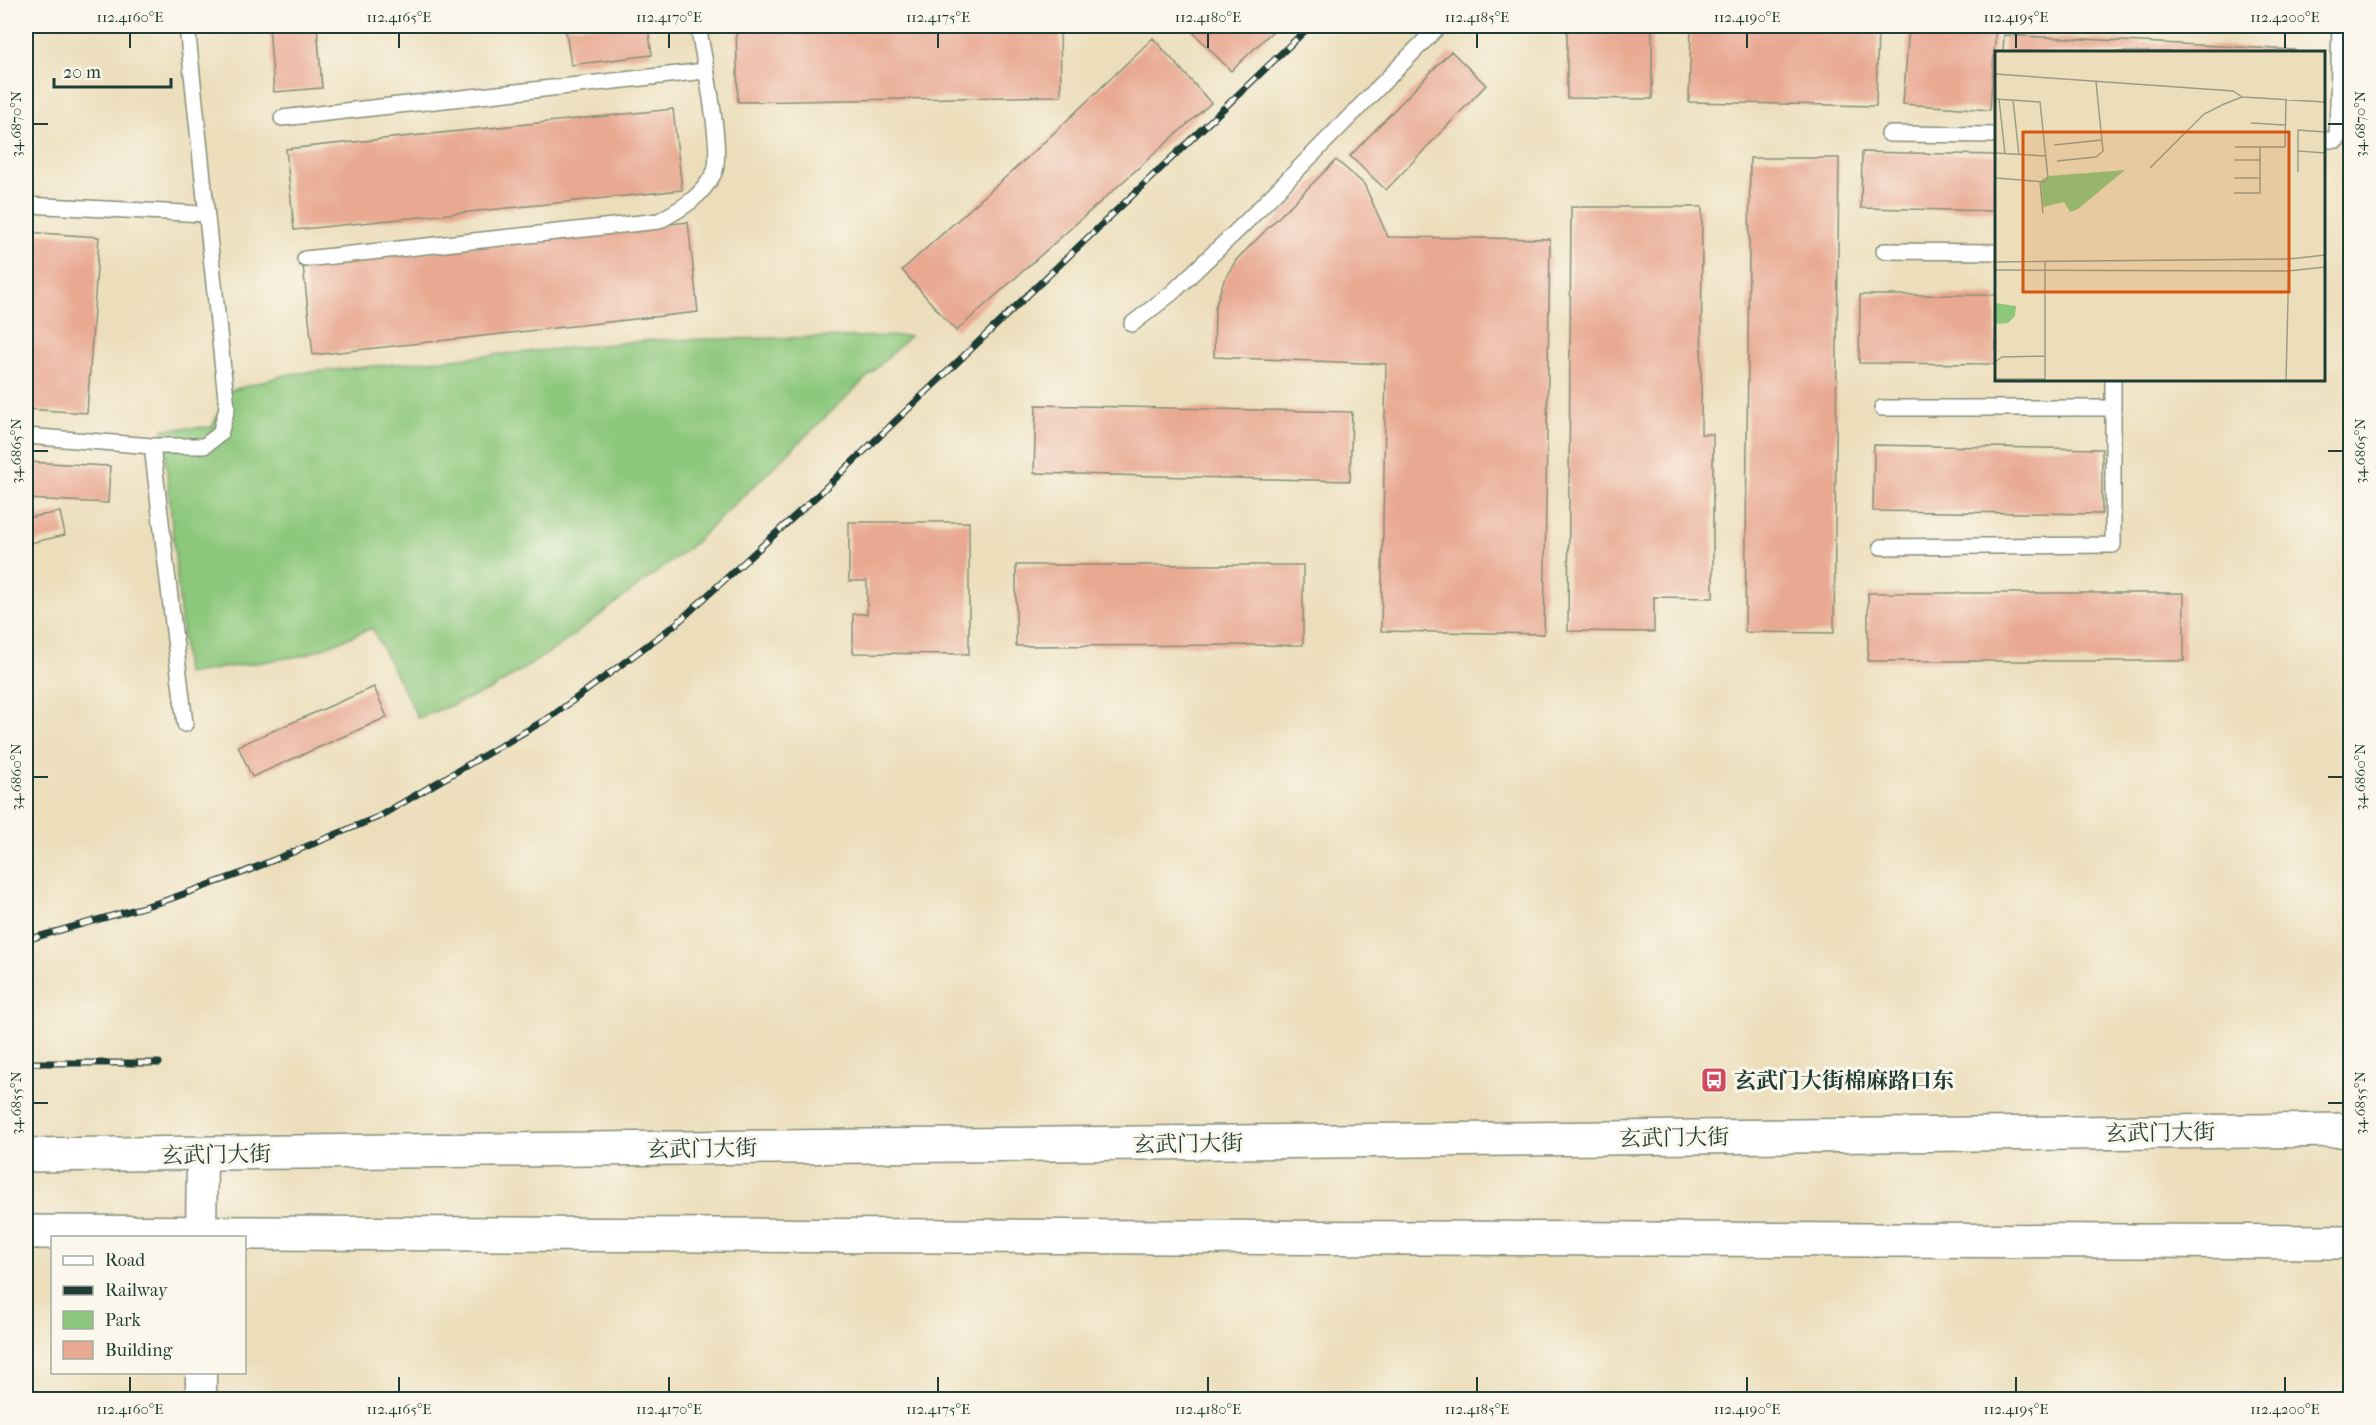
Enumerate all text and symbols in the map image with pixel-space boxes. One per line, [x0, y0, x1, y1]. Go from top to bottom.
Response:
text: 112.4160°E [97, 8, 163, 26]
text: 112.4165°E [366, 8, 432, 26]
text: 112.4170°E [636, 8, 702, 26]
text: 112.4175°E [906, 8, 970, 26]
text: 112.4180°E [1175, 8, 1241, 26]
text: 112.4185°E [1445, 8, 1509, 26]
text: 112.4190°E [1714, 8, 1780, 26]
text: 112.4195°E [1984, 8, 2048, 26]
text: 112.4200°E [2250, 8, 2320, 26]
scale bar [54, 51, 171, 89]
inset map [1995, 51, 2325, 381]
text: 20 m [63, 62, 101, 83]
text: 34.6870°N [7, 90, 25, 157]
text: 34.6870°N [2351, 90, 2369, 157]
text: 34.6865°N [7, 418, 25, 484]
text: 34.6865°N [2351, 418, 2369, 484]
text: 34.6860°N [7, 743, 25, 811]
text: 34.6860°N [2351, 743, 2369, 811]
bus stop icon: 玄武门大街棉麻路口东 [1699, 1065, 1729, 1095]
place label: 玄武门大街棉麻路口东 [1734, 1068, 1954, 1094]
text: 34.6855°N [7, 1071, 25, 1135]
text: 34.6855°N [2351, 1071, 2369, 1135]
street label: 玄武门大街 [2105, 1119, 2215, 1147]
street label: 玄武门大街 [1619, 1124, 1729, 1152]
street label: 玄武门大街 [1133, 1130, 1243, 1158]
street label: 玄武门大街 [647, 1135, 757, 1163]
street label: 玄武门大街 [161, 1141, 271, 1169]
legend [51, 1236, 246, 1374]
text: Road [105, 1250, 145, 1271]
text: Railway [105, 1280, 169, 1301]
text: Park [105, 1310, 142, 1331]
text: Building [105, 1340, 173, 1361]
text: 112.4160°E [97, 1400, 163, 1418]
text: 112.4165°E [366, 1400, 432, 1418]
text: 112.4170°E [636, 1400, 702, 1418]
text: 112.4175°E [906, 1400, 970, 1418]
text: 112.4180°E [1175, 1400, 1241, 1418]
text: 112.4185°E [1445, 1400, 1509, 1418]
text: 112.4190°E [1714, 1400, 1780, 1418]
text: 112.4195°E [1984, 1400, 2048, 1418]
text: 112.4200°E [2250, 1400, 2320, 1418]

